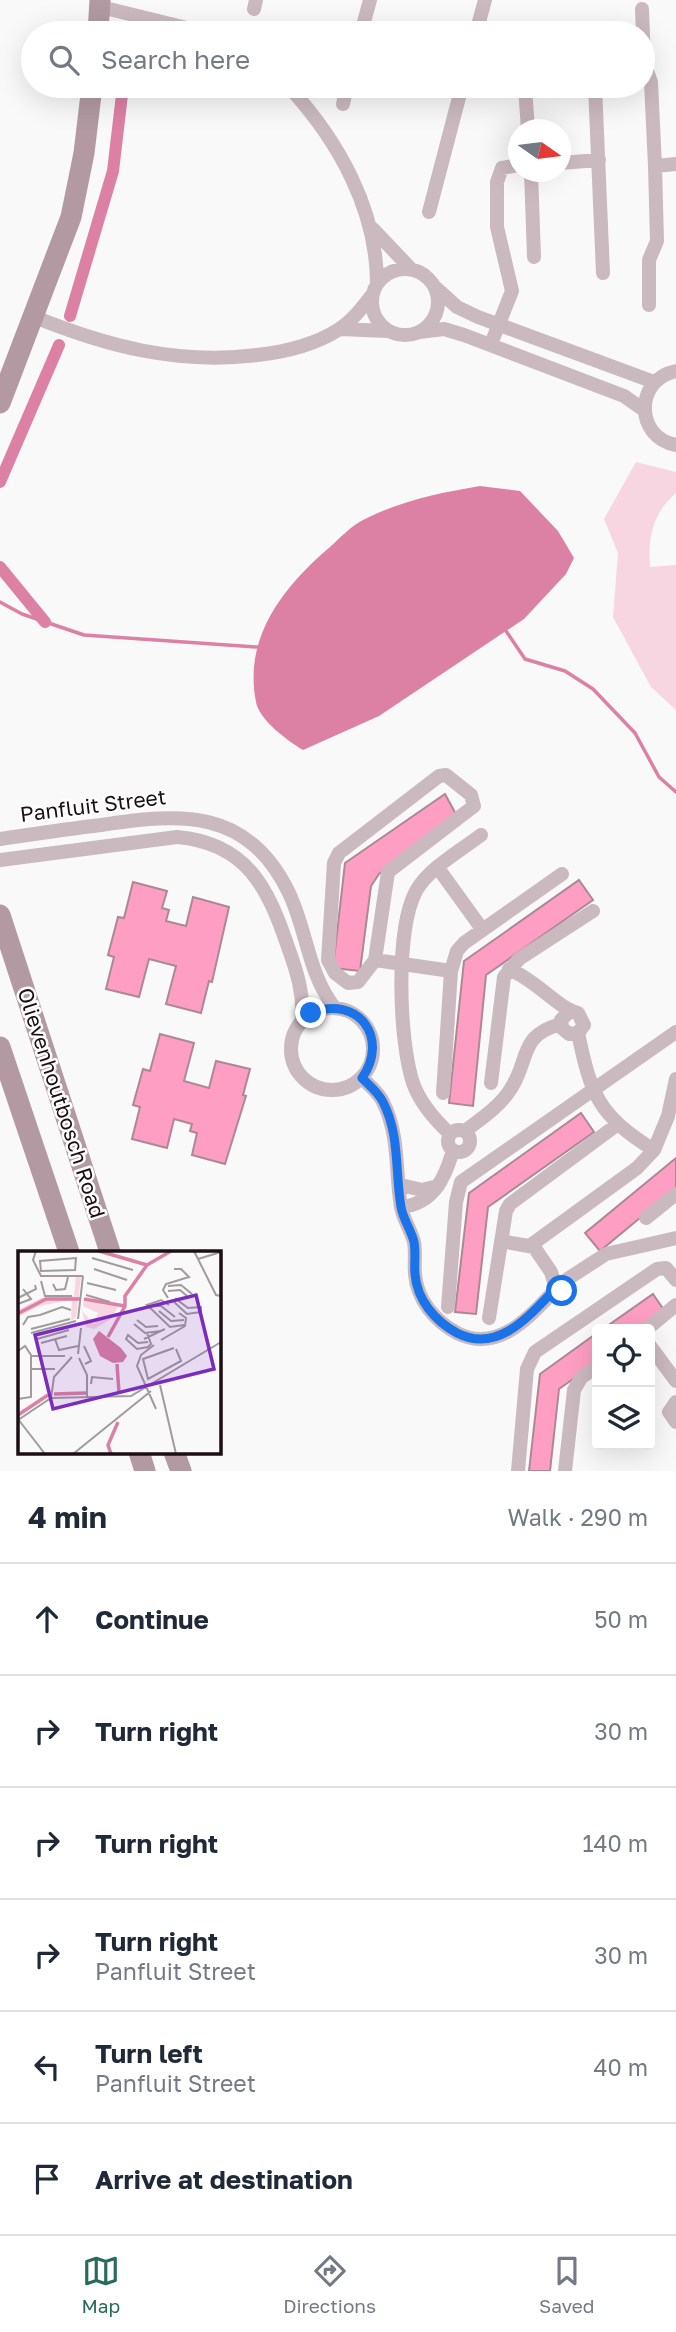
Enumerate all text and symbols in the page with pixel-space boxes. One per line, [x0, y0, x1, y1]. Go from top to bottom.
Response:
search box [21, 21, 655, 98]
icon: search [45, 41, 83, 79]
text: Search here [101, 44, 250, 75]
north arrow [508, 119, 571, 182]
street label: Panfluit Street [18, 783, 167, 827]
street label: Olievenhoutbosch Road [12, 984, 111, 1221]
route end [295, 997, 326, 1028]
inset map [18, 1251, 220, 1454]
route start [546, 1275, 577, 1306]
map controls [592, 1324, 655, 1450]
button: locate [592, 1324, 655, 1387]
button: layers [592, 1387, 655, 1450]
text: 4 min [28, 1499, 107, 1535]
text: Walk · 290 m [507, 1503, 648, 1531]
icon: ahead [28, 1600, 66, 1638]
text: Continue [95, 1604, 209, 1635]
text: 50 m [594, 1605, 648, 1633]
icon: right [28, 1712, 66, 1750]
text: Turn right [95, 1716, 218, 1747]
text: 30 m [594, 1717, 648, 1745]
icon: right [28, 1824, 66, 1862]
text: Turn right [95, 1828, 218, 1859]
text: 140 m [582, 1829, 648, 1857]
text: Turn right [95, 1926, 218, 1957]
icon: right [28, 1936, 66, 1974]
text: 30 m [594, 1941, 648, 1969]
text: Panfluit Street [95, 1957, 256, 1985]
text: Turn left [95, 2038, 203, 2069]
icon: left [28, 2048, 66, 2086]
text: 40 m [594, 2053, 648, 2081]
text: Panfluit Street [95, 2069, 256, 2097]
icon: arrive [28, 2160, 66, 2198]
text: Arrive at destination [95, 2164, 353, 2195]
tab: Map [81, 2252, 120, 2317]
tab: Directions [283, 2252, 376, 2317]
tab: Saved [539, 2252, 595, 2317]

